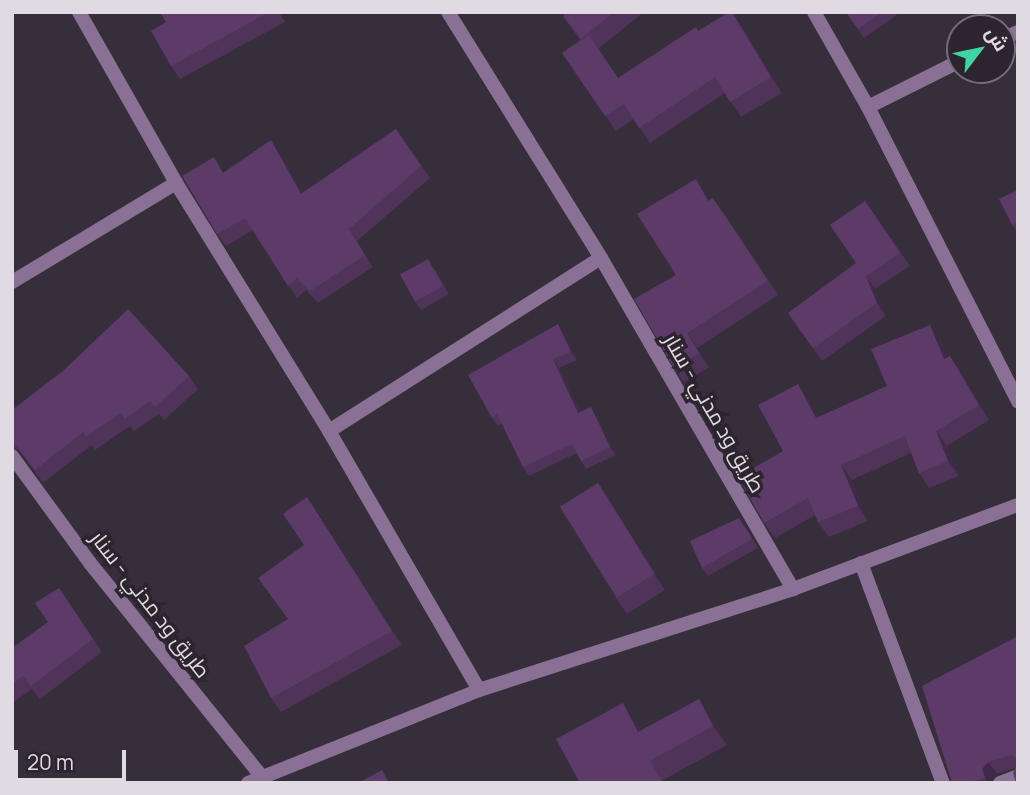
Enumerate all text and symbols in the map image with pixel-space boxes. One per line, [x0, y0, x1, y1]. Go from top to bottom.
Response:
north arrow [946, 14, 1016, 84]
text: ش [980, 22, 1015, 56]
street label: طريق ود مدني - سنار [659, 329, 771, 497]
street label: طريق ود مدني - سنار [86, 526, 216, 682]
scale bar [18, 736, 130, 780]
text: 20 m [27, 748, 74, 776]

